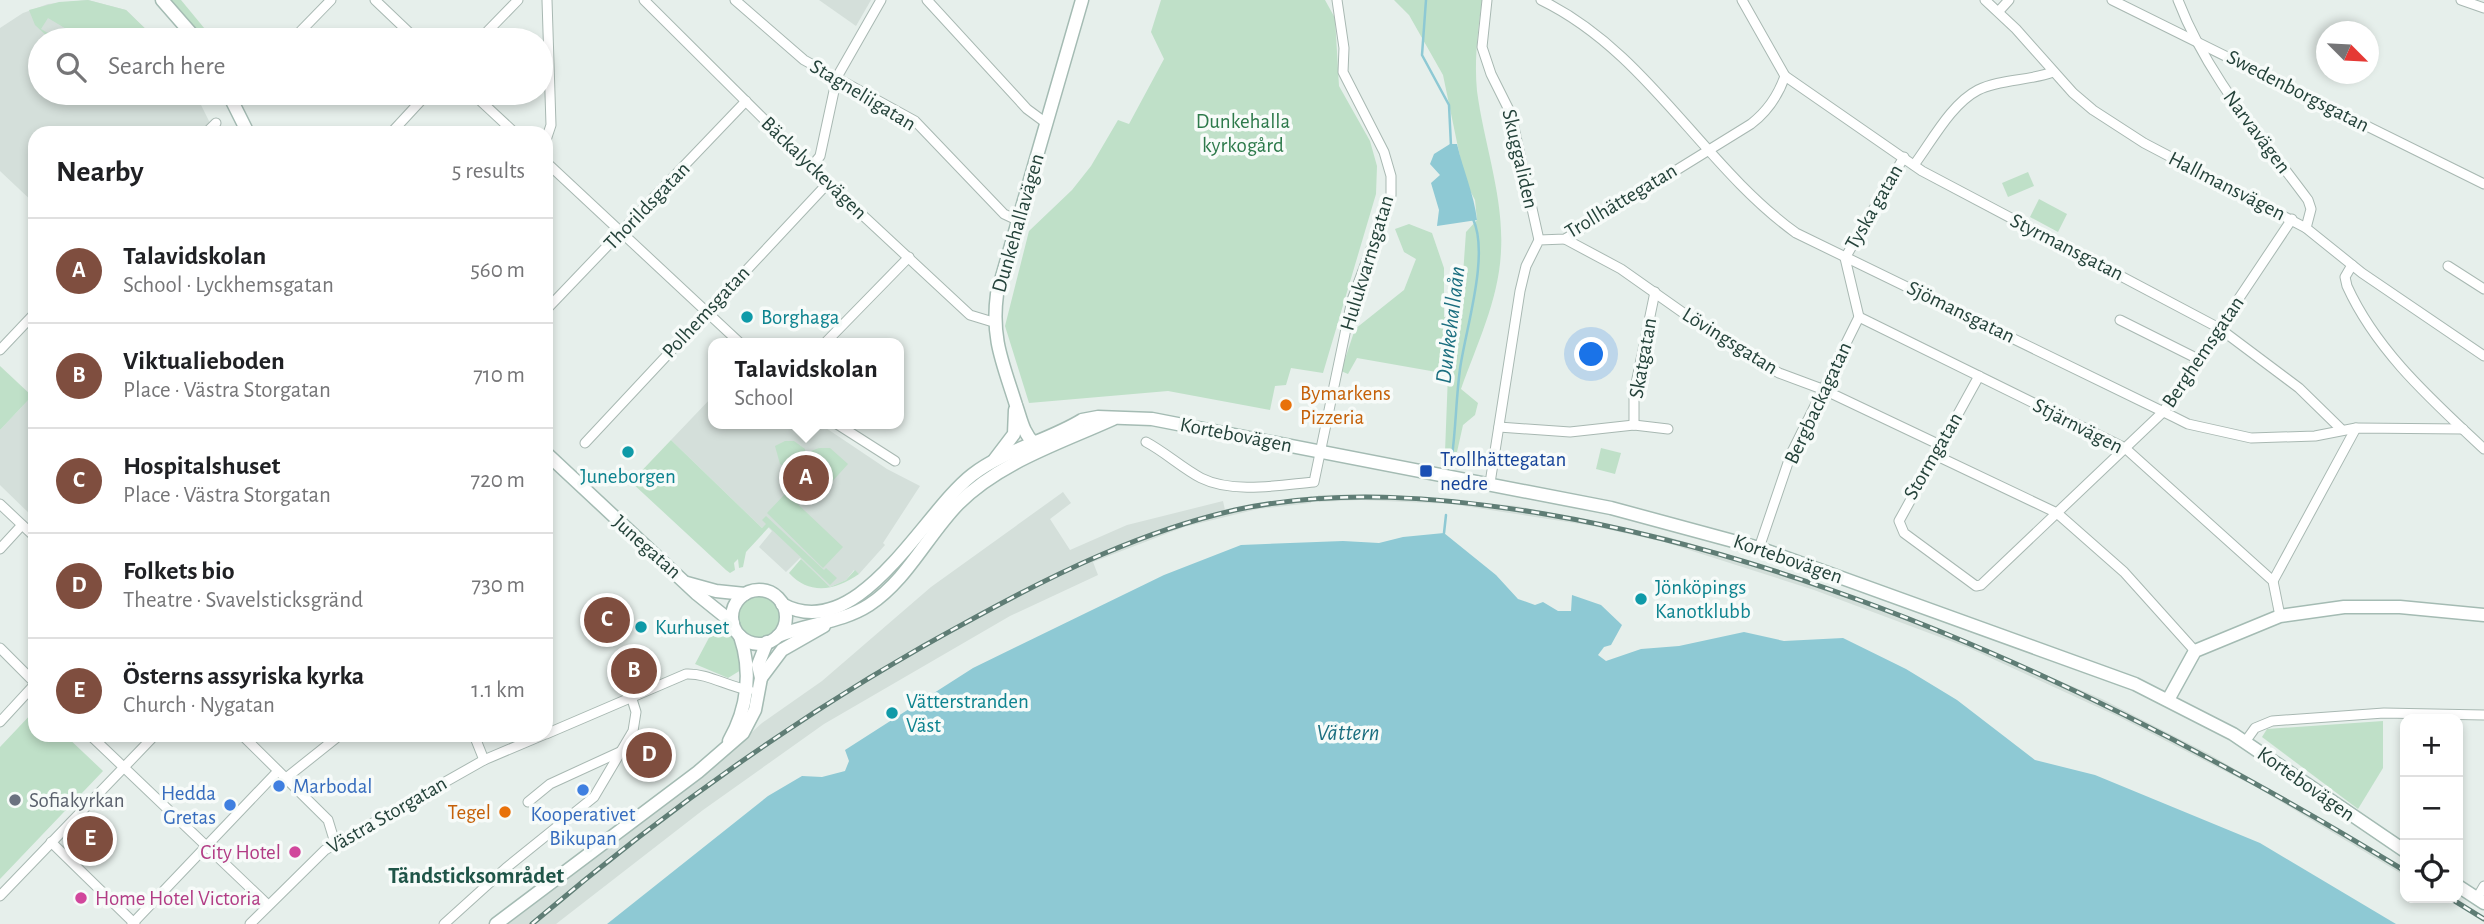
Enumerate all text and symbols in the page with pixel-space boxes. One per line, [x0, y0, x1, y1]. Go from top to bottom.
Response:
north arrow [2316, 21, 2379, 84]
search box [28, 28, 553, 105]
street label: Swedenborgsgatan [2223, 46, 2373, 136]
icon: search [52, 48, 90, 86]
text: Search here [108, 53, 226, 79]
street label: Stagneliigatan [807, 55, 919, 135]
street label: Narvavägen [2219, 87, 2295, 177]
street label: Skuggaliden [1498, 107, 1542, 211]
park label: Dunkehalla kyrkogård [1196, 111, 1291, 156]
street label: Bäckalyckevägen [757, 113, 871, 223]
street label: Hallmansvägen [2165, 148, 2289, 224]
street label: Dunkehallavägen [988, 151, 1048, 295]
text: Nearby [56, 157, 144, 187]
street label: Thorildsgatan [600, 158, 694, 254]
street label: Trollhättegatan [1561, 159, 1681, 243]
text: 5 results [452, 160, 525, 183]
street label: Tyska gatan [1841, 161, 1907, 253]
street label: Hulukvarnsgatan [1336, 193, 1398, 333]
street label: Styrmansgatan [2007, 210, 2127, 284]
text: Talavidskolan [123, 243, 266, 269]
text: A [72, 259, 86, 282]
text: 560 m [470, 259, 525, 282]
street label: Polhemsgatan [658, 262, 754, 362]
water label: Dunkehallaån [1432, 265, 1470, 385]
text: School · Lyckhemsgatan [123, 274, 334, 297]
street label: Sjömansgatan [1904, 277, 2018, 347]
street label: Berghemsgatan [2158, 292, 2248, 412]
street label: Lövingsgatan [1679, 303, 1781, 379]
place label: Borghaga [761, 307, 840, 328]
marker: Borghaga [739, 309, 755, 325]
street label: Skatgatan [1626, 316, 1660, 400]
your location [1574, 337, 1608, 371]
popup [708, 338, 904, 429]
street label: Bergbackagatan [1781, 339, 1855, 467]
text: Viktualieboden [123, 348, 285, 374]
text: Talavidskolan [734, 356, 878, 382]
text: B [72, 364, 86, 387]
text: 710 m [473, 364, 525, 387]
text: Place · Västra Storgatan [123, 379, 331, 402]
place label: Bymarkens Pizzeria [1300, 383, 1391, 428]
text: School [734, 387, 794, 410]
street label: Stjärnvägen [2030, 394, 2126, 458]
marker: Bymarkens Pizzeria [1278, 397, 1294, 413]
street label: Stormgatan [1900, 409, 1966, 503]
street label: Kortebovägen [1178, 414, 1294, 456]
marker: Juneborgen [620, 444, 636, 460]
place label: Trollhättegatan nedre [1440, 449, 1566, 494]
pin: A [783, 452, 829, 504]
text: Hospitalshuset [123, 453, 280, 479]
marker: Trollhättegatan nedre [1418, 463, 1434, 479]
place label: Juneborgen [580, 466, 676, 487]
text: C [73, 469, 85, 492]
text: 720 m [471, 469, 525, 492]
text: Place · Västra Storgatan [123, 484, 331, 507]
street label: Junegatan [609, 511, 685, 583]
street label: Kortebovägen [1731, 531, 1845, 587]
text: Folkets bio [123, 558, 235, 584]
text: D [71, 574, 87, 597]
text: 730 m [472, 574, 525, 597]
place label: Jönköpings Kanotklubb [1655, 577, 1751, 622]
text: Theatre · Svavelsticksgränd [123, 589, 363, 612]
marker: Jönköpings Kanotklubb [1633, 591, 1649, 607]
pin: C [584, 594, 630, 646]
place label: Kurhuset [655, 617, 730, 638]
marker: Kurhuset [633, 619, 649, 635]
pin: B [611, 645, 657, 697]
text: Österns assyriska kyrka [123, 663, 364, 689]
text: E [73, 679, 85, 702]
text: 1.1 km [471, 679, 525, 702]
place label: Vätterstranden Väst [906, 691, 1029, 736]
text: Church · Nygatan [123, 694, 275, 717]
marker: Vätterstranden Väst [884, 705, 900, 721]
map controls [2400, 714, 2463, 903]
button: + [2400, 714, 2463, 777]
water label: Vättern [1317, 722, 1379, 745]
pin: D [626, 729, 672, 781]
street label: Kortebovägen [2253, 743, 2359, 825]
street label: Västra Storgatan [324, 772, 450, 858]
place label: Marbodal [293, 776, 373, 797]
button: − [2400, 777, 2463, 840]
marker: Marbodal [271, 778, 287, 794]
marker: Kooperativet Bikupan [575, 782, 591, 798]
place label: Hedda Gretas [161, 783, 216, 828]
place label: Sofiakyrkan [29, 790, 125, 811]
marker: Sofiakyrkan [7, 792, 23, 808]
marker: Hedda Gretas [222, 797, 238, 813]
place label: Tegel [448, 802, 491, 823]
marker: Tegel [497, 804, 513, 820]
place label: Kooperativet Bikupan [531, 804, 636, 849]
pin: E [67, 813, 113, 865]
button: locate [2400, 840, 2463, 903]
place label: City Hotel [200, 842, 281, 863]
marker: City Hotel [287, 844, 303, 860]
district label: Tändsticksområdet [388, 865, 564, 888]
place label: Home Hotel Victoria [95, 888, 261, 909]
marker: Home Hotel Victoria [73, 890, 89, 906]

